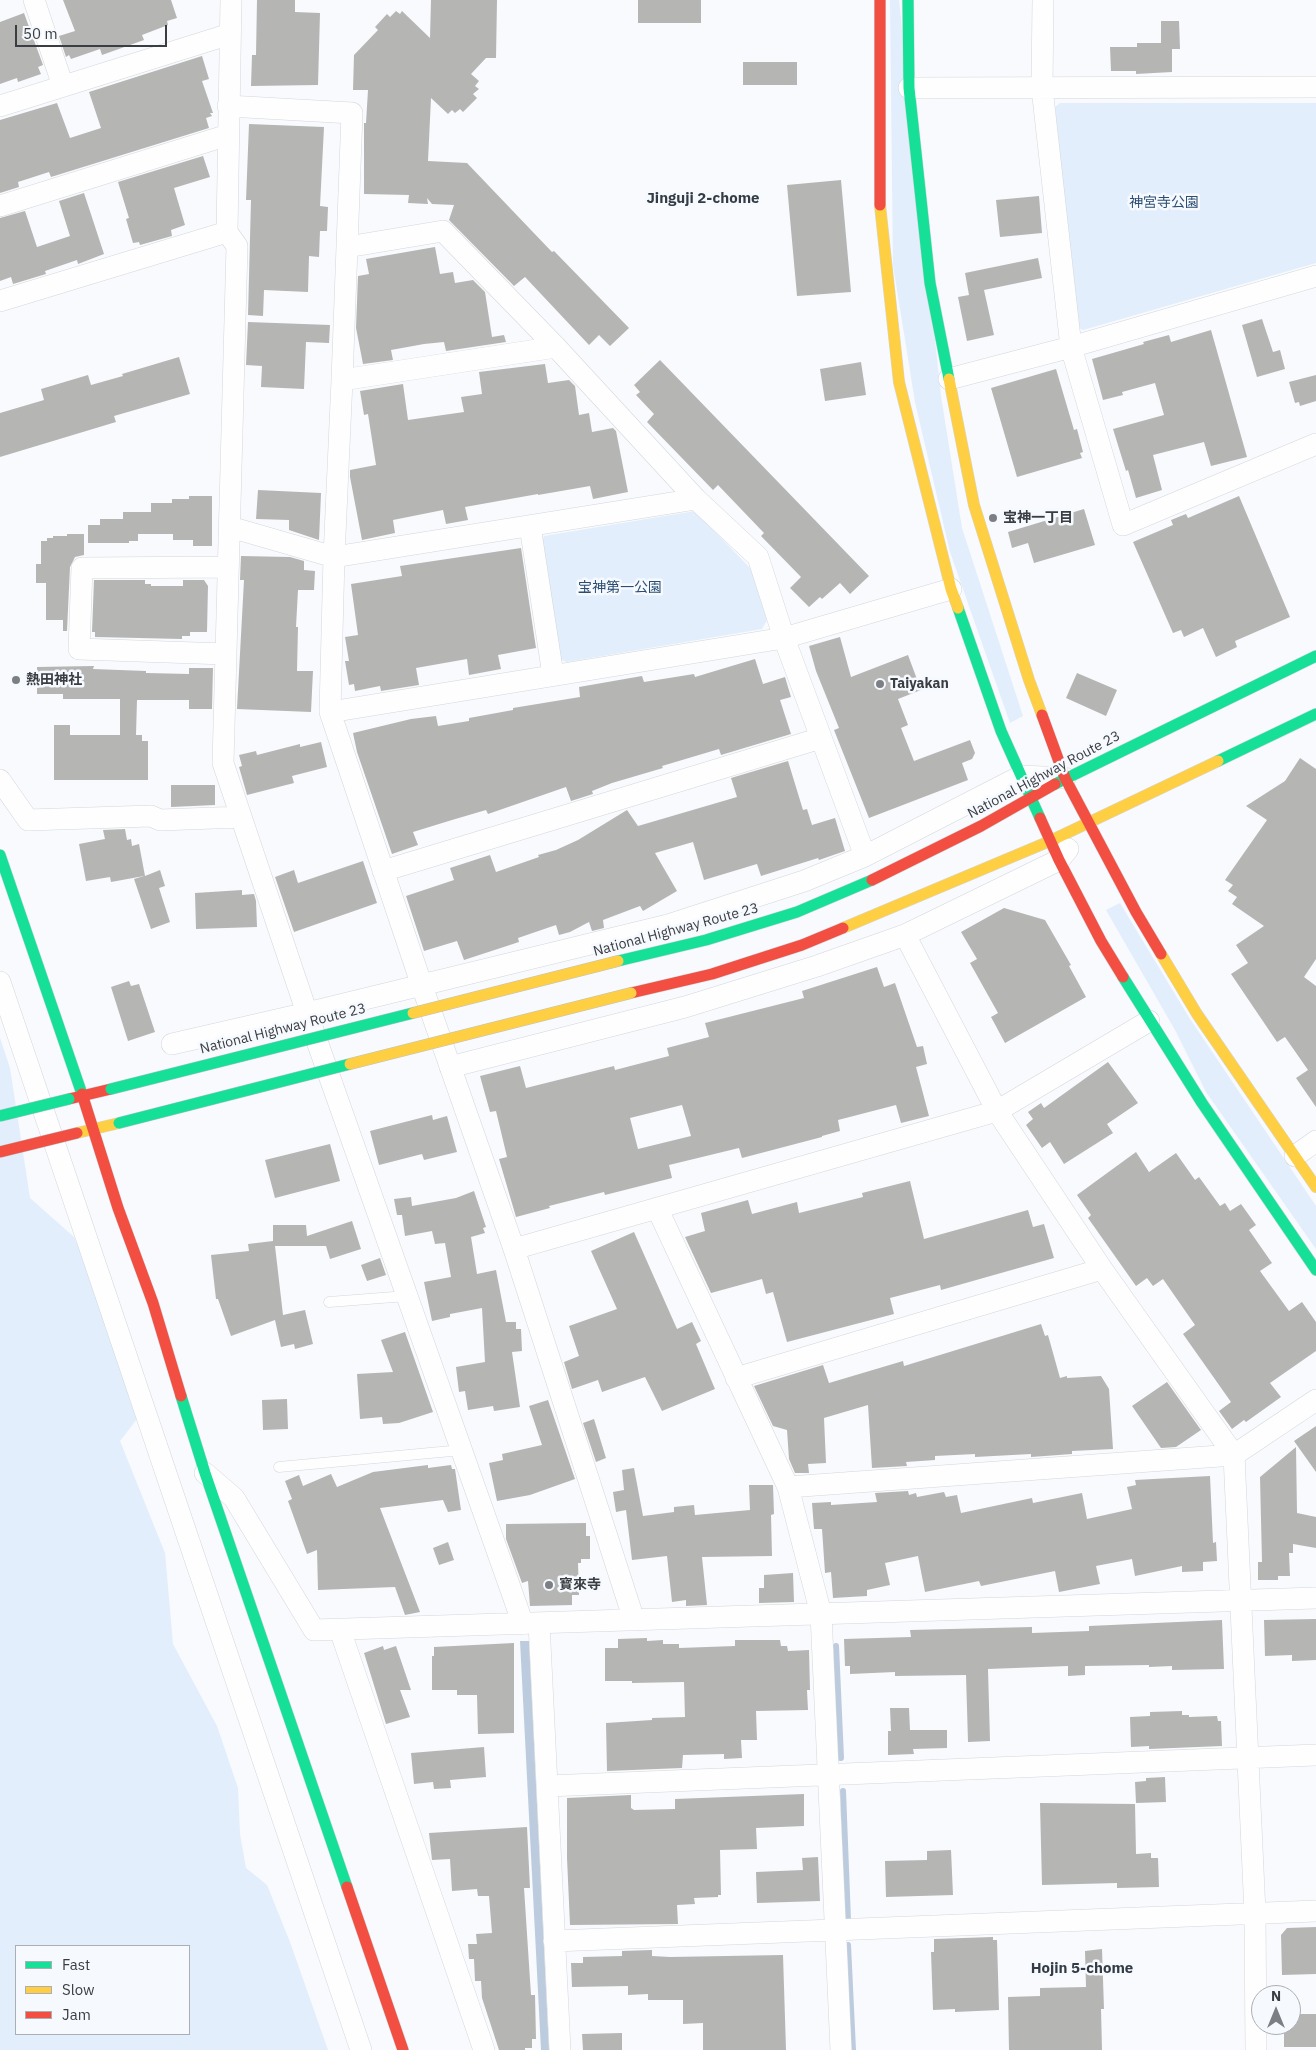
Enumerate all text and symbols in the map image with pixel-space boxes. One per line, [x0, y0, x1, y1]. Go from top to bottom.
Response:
scale bar [18, 15, 170, 47]
text: 50 m [23, 24, 58, 43]
district label: Jinguji 2-chome [646, 190, 760, 208]
park label: 神宮寺公園 [1129, 195, 1199, 211]
place label: 宝神一丁目 [1003, 510, 1073, 526]
marker: 宝神一丁目 [987, 512, 999, 524]
park label: 宝神第一公園 [578, 580, 662, 596]
place label: 熱田神社 [26, 672, 82, 688]
marker: 熱田神社 [10, 674, 22, 686]
place label: Taiyakan [890, 676, 949, 692]
marker: Taiyakan [874, 678, 886, 690]
street label: National Highway Route 23 [965, 728, 1123, 822]
street label: National Highway Route 23 [592, 900, 760, 960]
street label: National Highway Route 23 [198, 1000, 368, 1058]
place label: 寳來寺 [559, 1577, 601, 1593]
marker: 寳來寺 [543, 1579, 555, 1591]
legend [15, 1945, 190, 2035]
text: Fast [62, 1955, 90, 1974]
district label: Hojin 5-chome [1031, 1960, 1133, 1978]
text: Slow [62, 1980, 95, 1999]
north arrow [1251, 1985, 1301, 2035]
text: N [1271, 1987, 1281, 2005]
text: Jam [62, 2005, 91, 2024]

